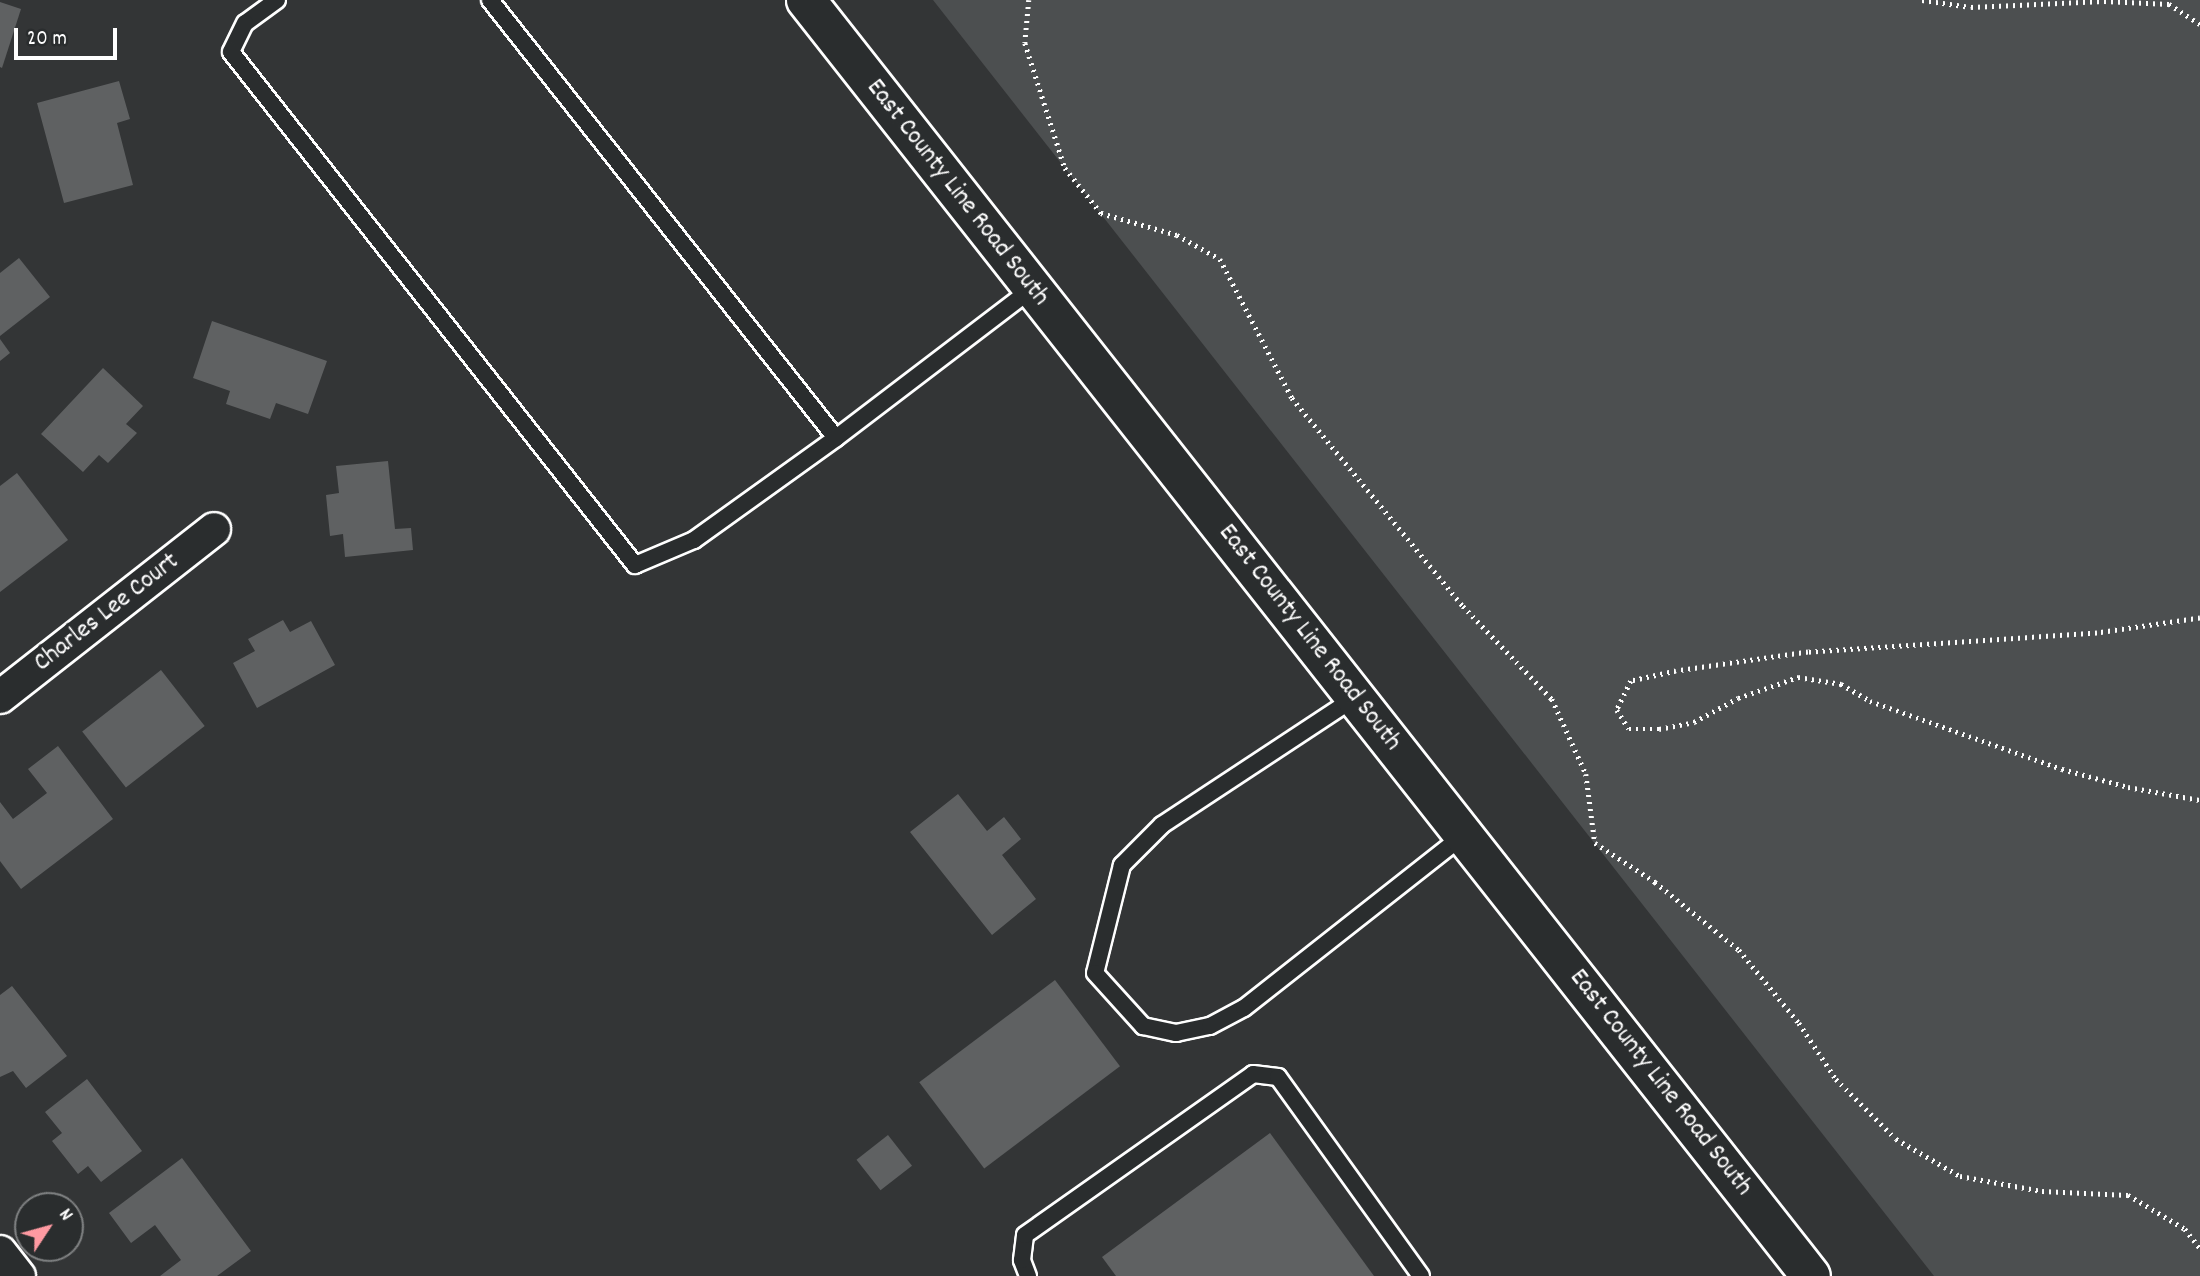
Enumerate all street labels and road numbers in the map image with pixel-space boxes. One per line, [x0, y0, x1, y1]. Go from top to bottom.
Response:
street label: East County Line Road South [859, 73, 1055, 313]
street label: East County Line Road South [1211, 518, 1407, 758]
street label: Charles Lee Court [28, 547, 186, 679]
street label: East County Line Road South [1562, 963, 1758, 1203]

